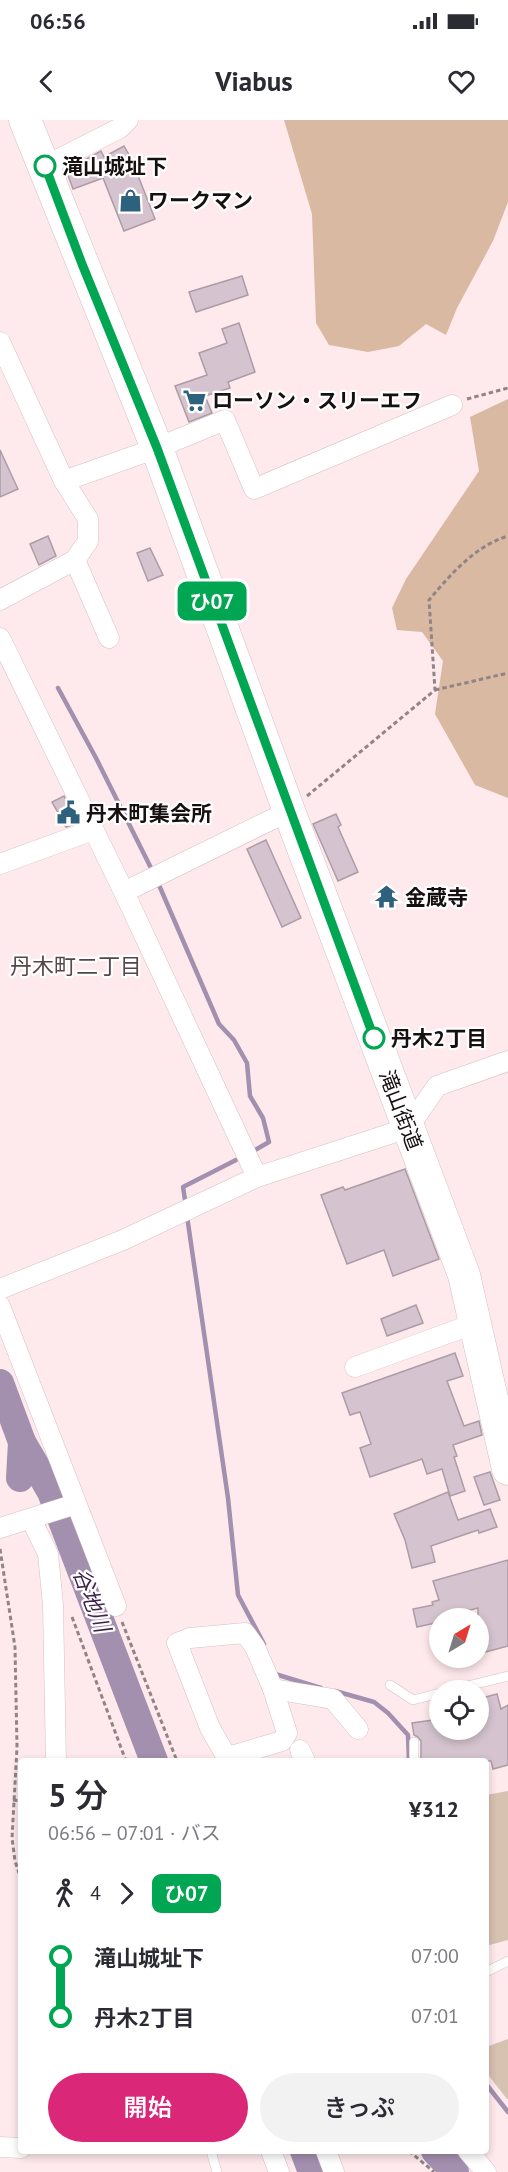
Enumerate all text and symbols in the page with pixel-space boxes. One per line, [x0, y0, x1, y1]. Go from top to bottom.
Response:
text: 06:56 [30, 7, 86, 35]
text: Viabus [215, 64, 293, 98]
icon: back [30, 65, 63, 98]
icon: heart [445, 65, 478, 98]
place label: 滝山城址下 [62, 153, 167, 180]
marker: 滝山城址下 [34, 155, 56, 177]
shop icon: ワークマン [117, 187, 143, 213]
place label: ワークマン [148, 187, 253, 214]
supermarket icon: ローソン・スリーエフ [181, 387, 207, 413]
place label: ローソン・スリーエフ [212, 387, 422, 414]
line badge: ひ07 [178, 582, 246, 620]
text: ひ07 [190, 588, 234, 615]
public building icon: 丹木町集会所 [55, 800, 81, 826]
place label: 丹木町集会所 [86, 800, 212, 827]
temple icon: 金蔵寺 [374, 884, 400, 910]
place label: 金蔵寺 [405, 884, 468, 911]
district label: 丹木町二丁目 [10, 952, 142, 980]
place label: 丹木2丁目 [391, 1025, 487, 1052]
marker: 丹木2丁目 [363, 1027, 385, 1049]
street label: 滝山街道 [373, 1066, 429, 1154]
water label: 谷地川 [67, 1564, 118, 1638]
north arrow [429, 1608, 489, 1668]
map controls [429, 1608, 489, 1740]
button: locate [429, 1680, 489, 1740]
text: 5 分 [48, 1773, 108, 1816]
text: ¥312 [409, 1795, 459, 1823]
text: 06:56 – 07:01 · バス [48, 1820, 221, 1846]
icon: walk [48, 1877, 81, 1910]
icon: forward [110, 1877, 143, 1910]
text: 4 [90, 1880, 101, 1906]
text: ひ07 [164, 1880, 209, 1907]
text: 07:00 [411, 1943, 459, 1969]
text: 滝山城址下 [94, 1944, 204, 1972]
text: 07:01 [411, 2003, 459, 2029]
text: 丹木2丁目 [94, 2004, 194, 2032]
button: 開始 [48, 2073, 248, 2142]
button: きっぷ [260, 2073, 459, 2142]

